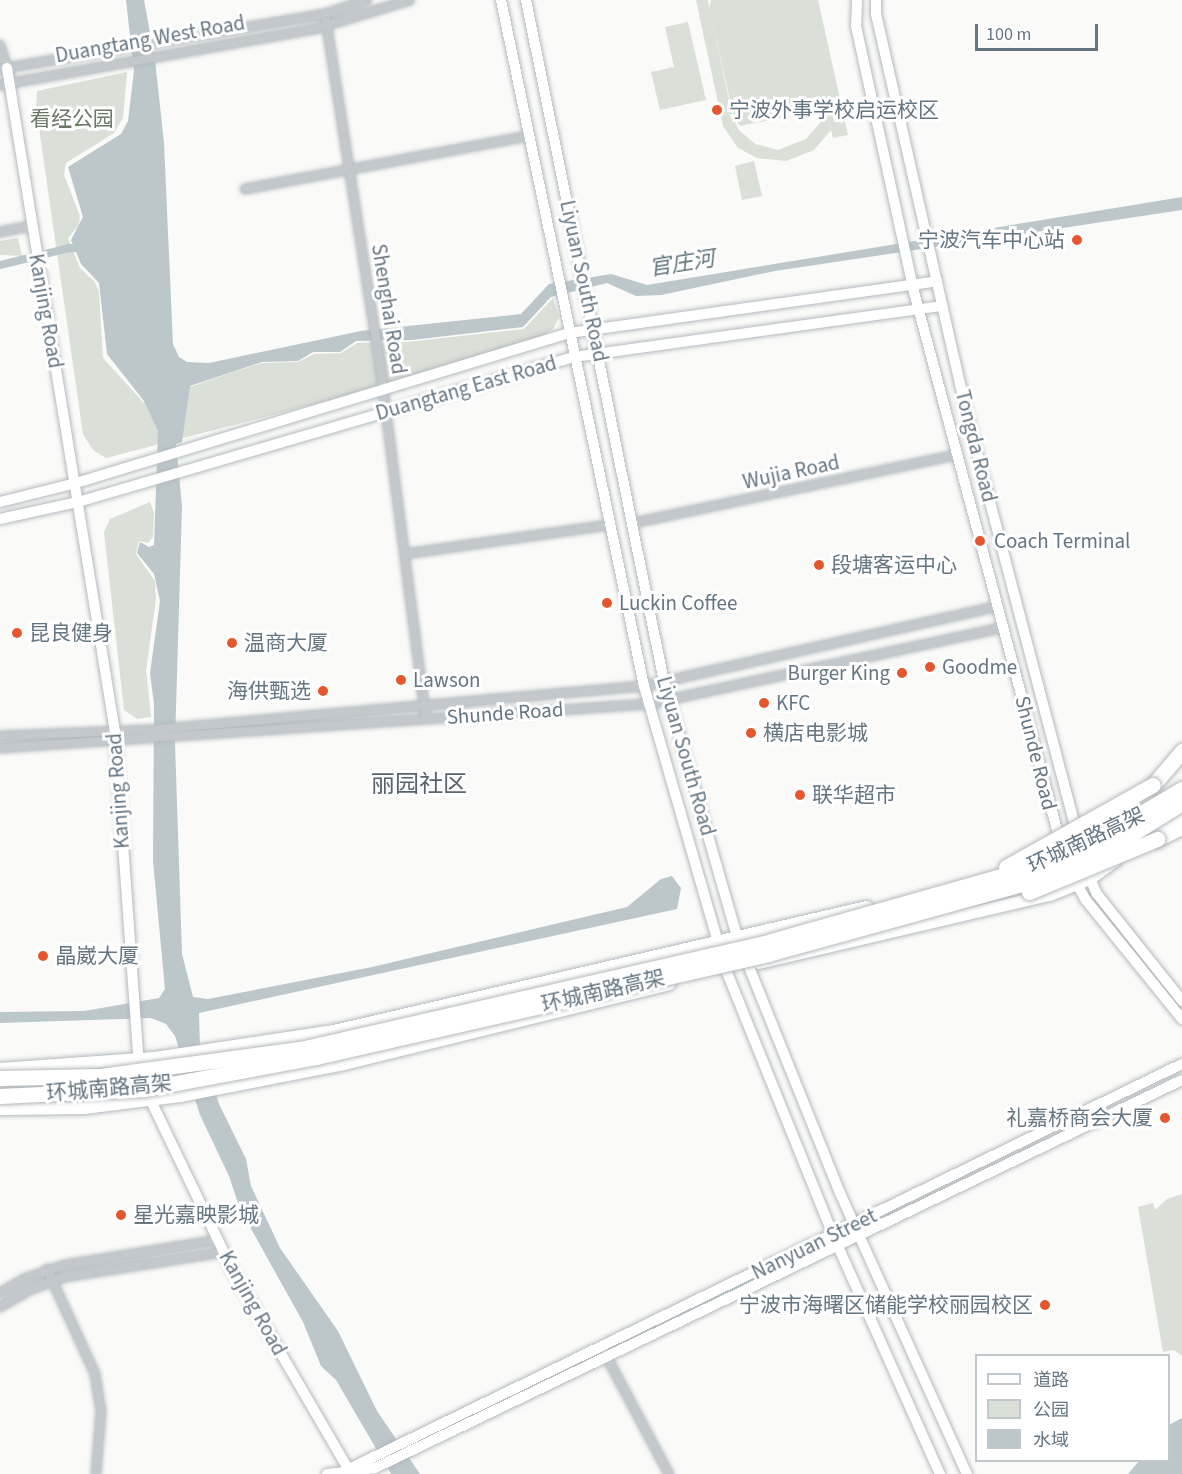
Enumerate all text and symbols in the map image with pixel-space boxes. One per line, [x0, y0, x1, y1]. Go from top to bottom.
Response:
street label: Duangtang West Road [53, 10, 247, 68]
scale bar [978, 12, 1101, 50]
text: 100 m [986, 22, 1031, 47]
place label: 宁波外事学校启运校区 [729, 97, 939, 123]
marker: 宁波外事学校启运校区 [710, 103, 724, 117]
park label: 看经公园 [30, 106, 114, 132]
street label: Liyuan South Road [555, 198, 613, 364]
place label: 宁波汽车中心站 [918, 227, 1065, 253]
marker: 宁波汽车中心站 [1070, 233, 1084, 247]
street label: Shenghai Road [366, 242, 412, 376]
water label: 官庄河 [647, 246, 717, 282]
street label: Kanjing Road [24, 252, 68, 370]
street label: Duangtang East Road [373, 350, 559, 426]
street label: Tongda Road [950, 387, 1002, 505]
street label: Wujia Road [740, 449, 842, 495]
place label: Coach Terminal [994, 528, 1130, 554]
marker: Coach Terminal [971, 532, 989, 550]
place label: 段塘客运中心 [831, 552, 957, 578]
marker: 段塘客运中心 [812, 558, 826, 572]
place label: Luckin Coffee [619, 590, 737, 616]
marker: Luckin Coffee [600, 596, 614, 610]
place label: 昆良健身 [29, 620, 113, 646]
marker: 昆良健身 [10, 626, 24, 640]
place label: 温商大厦 [244, 630, 328, 656]
marker: 温商大厦 [225, 636, 239, 650]
place label: Goodme [942, 654, 1017, 680]
place label: Burger King [788, 660, 890, 686]
marker: Goodme [923, 660, 937, 674]
marker: Burger King [895, 666, 909, 680]
place label: Lawson [413, 667, 481, 693]
marker: Lawson [394, 673, 408, 687]
street label: Liyuan South Road [651, 673, 721, 839]
place label: 海供甄选 [227, 678, 311, 704]
marker: 海供甄选 [316, 684, 330, 698]
place label: KFC [776, 690, 810, 716]
street label: Shunde Road [1010, 693, 1062, 813]
street label: Shunde Road [446, 696, 564, 730]
marker: KFC [757, 696, 771, 710]
place label: 横店电影城 [763, 720, 868, 746]
marker: 横店电影城 [744, 726, 758, 740]
street label: Kanjing Road [101, 732, 135, 850]
district label: 丽园社区 [371, 771, 467, 799]
place label: 联华超市 [812, 782, 896, 808]
marker: 联华超市 [793, 788, 807, 802]
street label: 环城南路高架 [1024, 802, 1148, 878]
place label: 晶崴大厦 [55, 943, 139, 969]
marker: 晶崴大厦 [36, 949, 50, 963]
street label: 环城南路高架 [539, 965, 667, 1017]
street label: 环城南路高架 [45, 1070, 173, 1106]
place label: 礼嘉桥商会大厦 [1006, 1105, 1153, 1131]
marker: 礼嘉桥商会大厦 [1158, 1111, 1172, 1125]
place label: 星光嘉映影城 [133, 1202, 259, 1228]
street label: Nanyuan Street [747, 1203, 881, 1285]
marker: 星光嘉映影城 [114, 1208, 128, 1222]
street label: Kanjing Road [214, 1246, 292, 1360]
place label: 宁波市海曙区储能学校丽园校区 [739, 1292, 1033, 1318]
marker: 宁波市海曙区储能学校丽园校区 [1038, 1298, 1052, 1312]
legend [975, 1354, 1170, 1462]
text: 道路 [1033, 1368, 1069, 1393]
text: 公园 [1033, 1398, 1069, 1423]
text: 水域 [1033, 1428, 1069, 1453]

